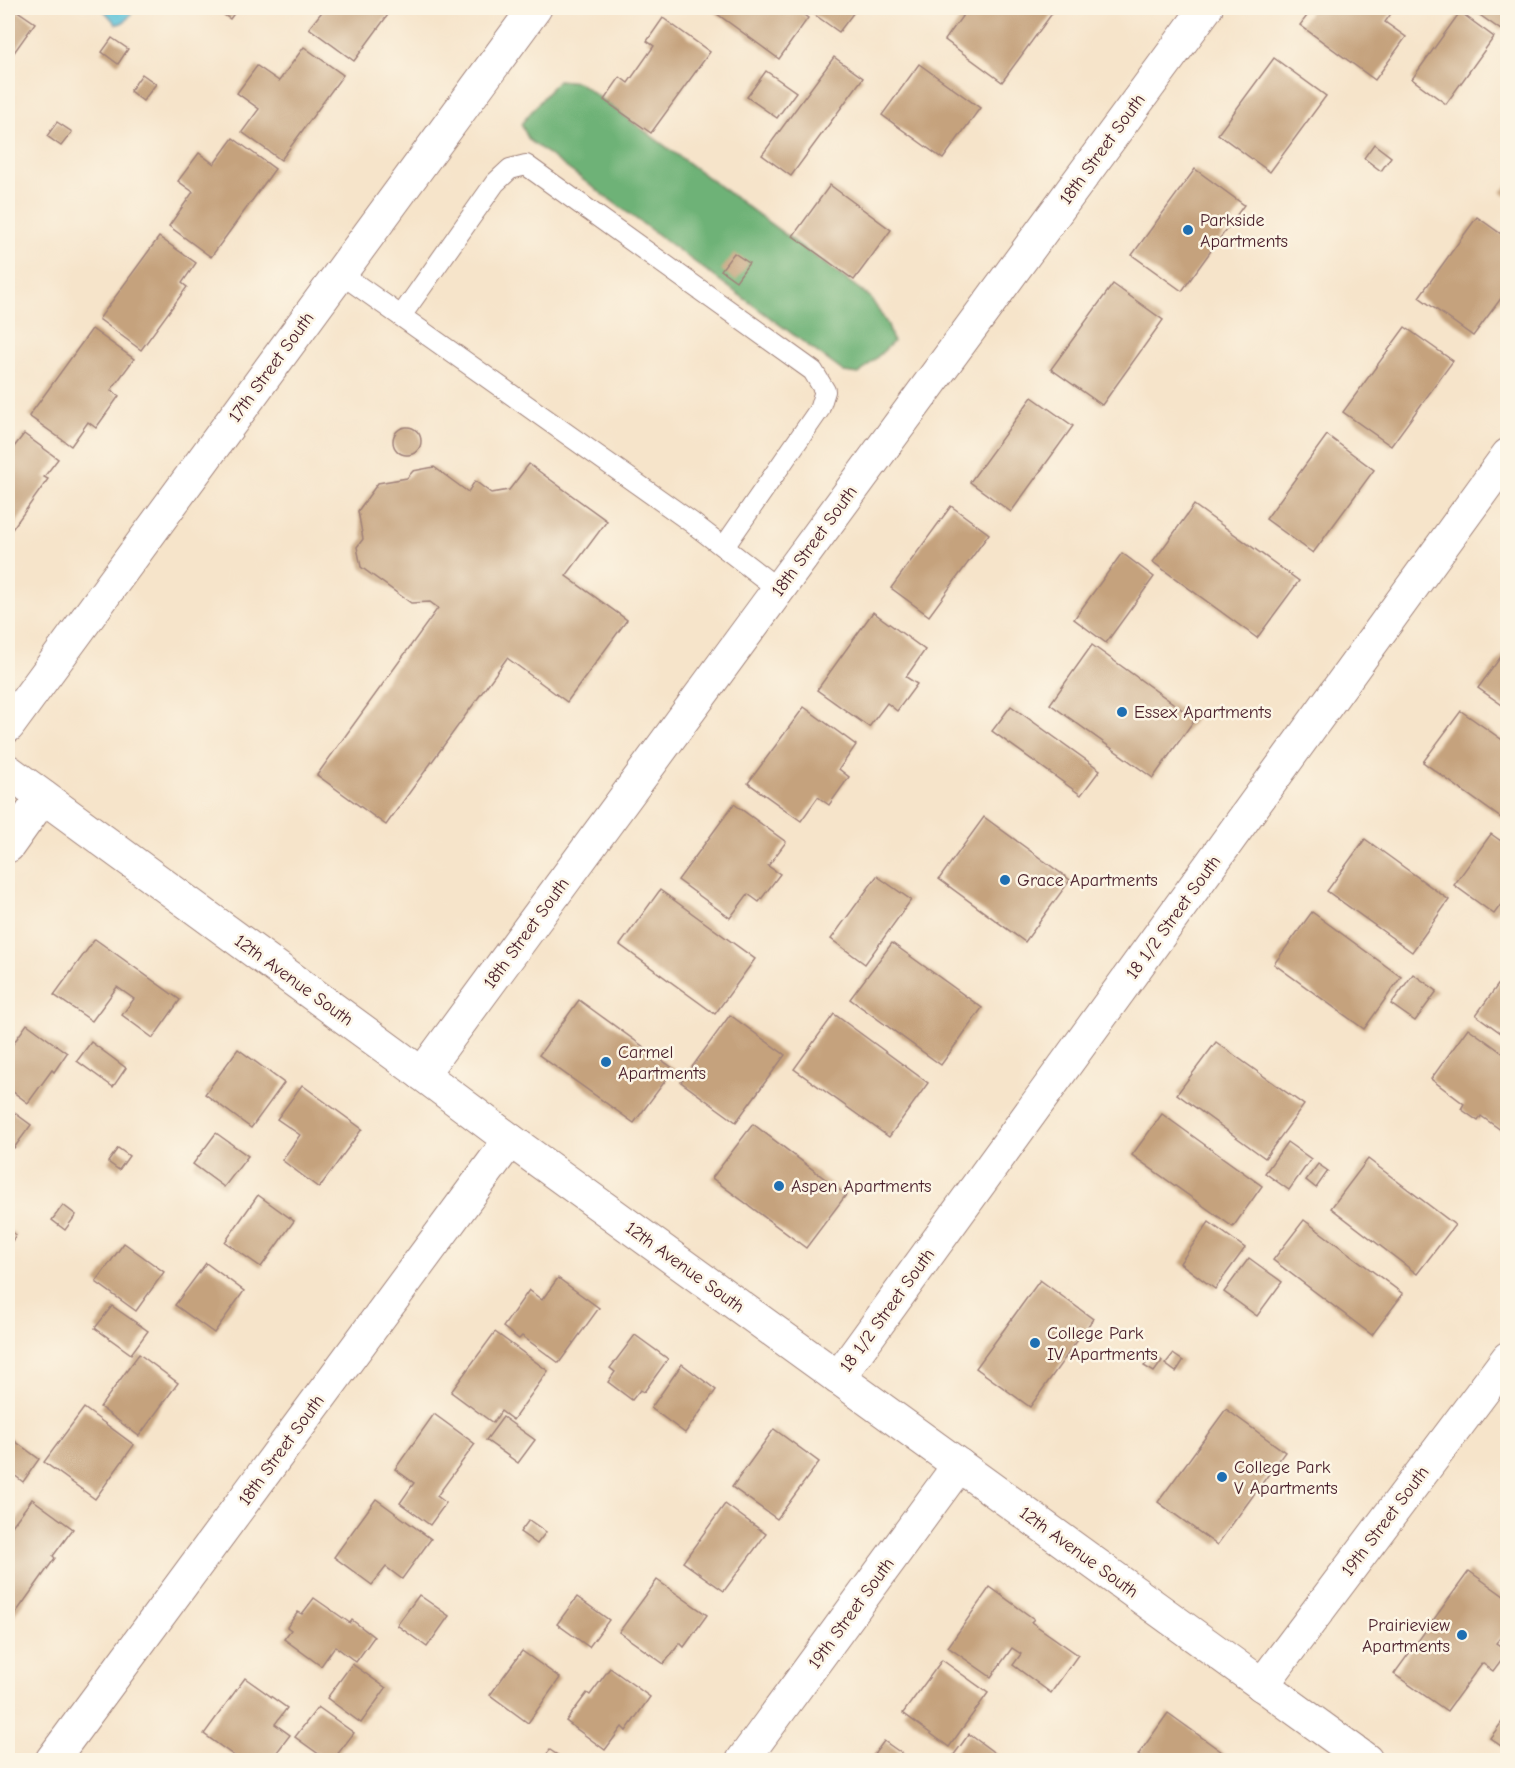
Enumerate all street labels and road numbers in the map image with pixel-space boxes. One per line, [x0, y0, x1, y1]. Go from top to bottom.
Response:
street label: 18th Street South [1055, 90, 1150, 209]
street label: 17th Street South [224, 308, 318, 426]
street label: 18th Street South [767, 482, 862, 601]
street label: 18 1/2 Street South [1122, 852, 1225, 983]
street label: 18th Street South [479, 874, 574, 993]
street label: 12th Avenue South [230, 930, 357, 1031]
street label: 12th Avenue South [621, 1217, 748, 1318]
street label: 18 1/2 Street South [836, 1245, 939, 1376]
street label: 18th Street South [234, 1391, 329, 1510]
street label: 19th Street South [1337, 1462, 1434, 1580]
street label: 12th Avenue South [1015, 1502, 1142, 1603]
street label: 19th Street South [804, 1554, 899, 1673]

